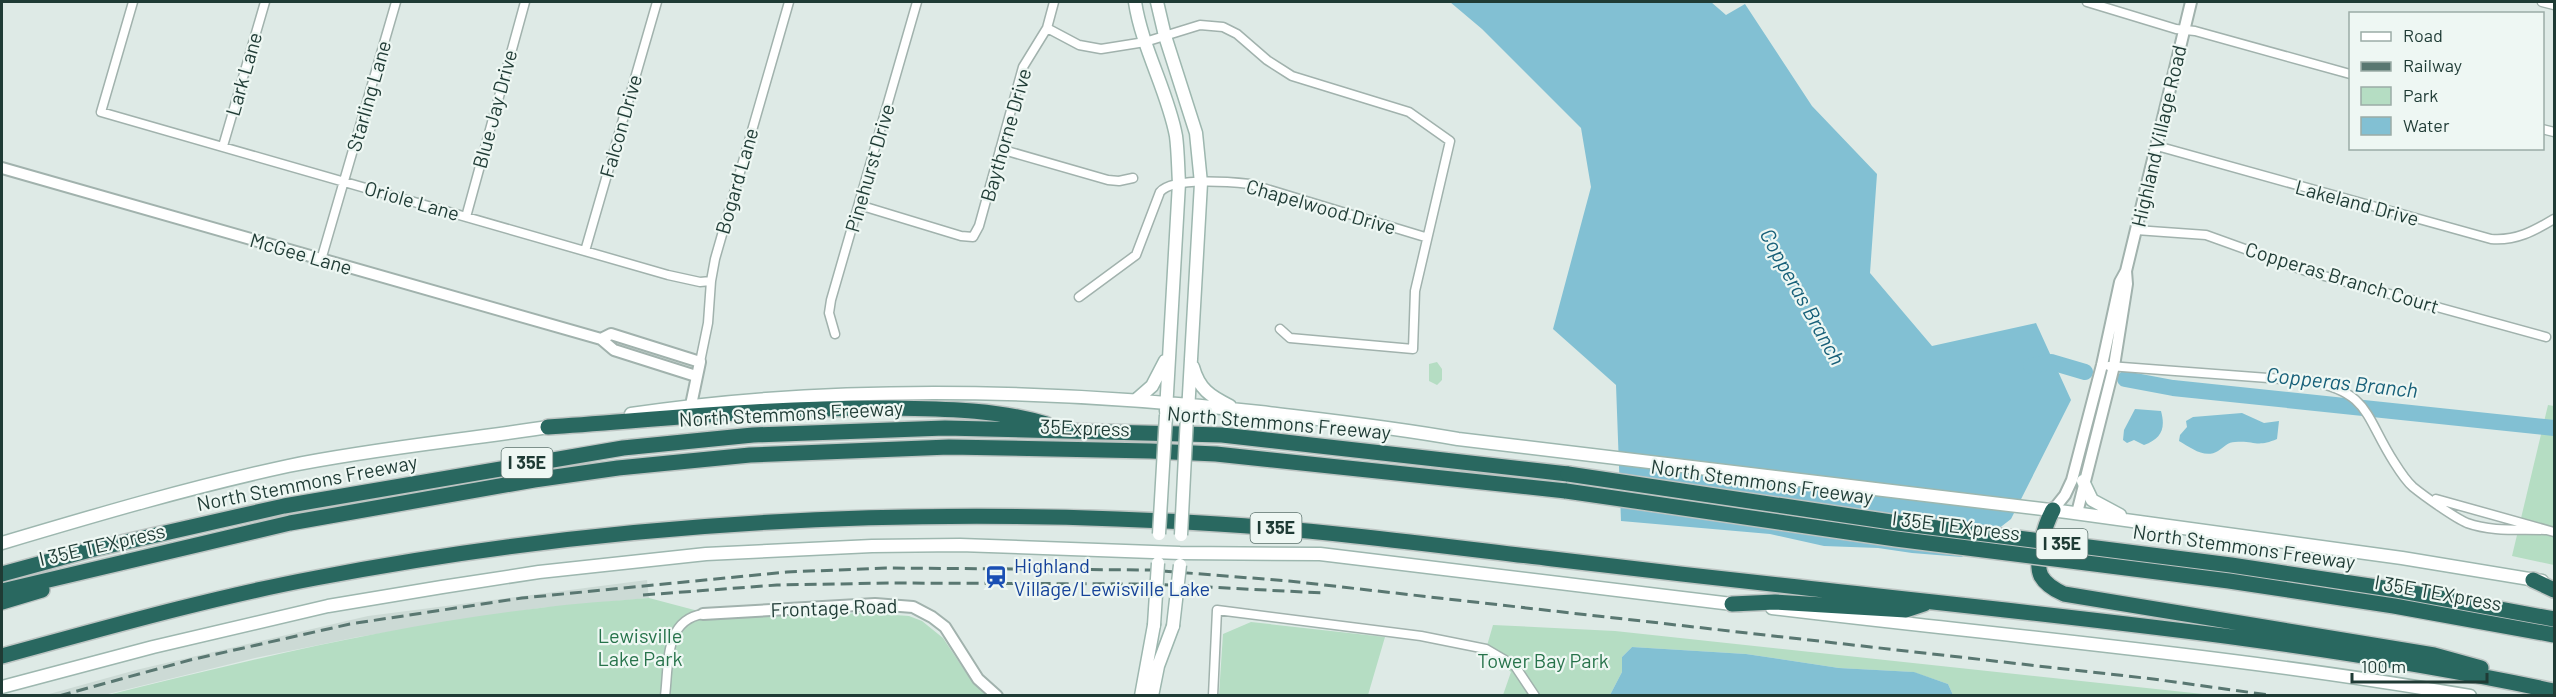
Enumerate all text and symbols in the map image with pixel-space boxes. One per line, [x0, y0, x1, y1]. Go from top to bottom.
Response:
legend [2349, 12, 2544, 150]
text: Road [2403, 24, 2443, 46]
street label: Lark Lane [220, 29, 266, 118]
street label: Starling Lane [341, 37, 395, 154]
street label: Highland Village Road [2125, 42, 2191, 229]
street label: Blue Jay Drive [467, 47, 521, 171]
text: Railway [2403, 54, 2462, 76]
street label: Baythorne Drive [975, 65, 1036, 204]
street label: Falcon Drive [594, 71, 646, 180]
text: Park [2403, 84, 2438, 106]
street label: Pinehurst Drive [839, 101, 899, 235]
text: Water [2403, 114, 2450, 136]
street label: Bogard Lane [709, 125, 763, 237]
street label: Chapelwood Drive [1244, 173, 1399, 239]
street label: Lakeland Drive [2293, 174, 2422, 230]
street label: Oriole Lane [362, 175, 463, 225]
water label: Copperas Branch [1755, 224, 1851, 369]
street label: McGee Lane [247, 227, 355, 279]
street label: Copperas Branch Court [2243, 236, 2442, 318]
water label: Copperas Branch [2265, 361, 2419, 402]
street label: North Stemmons Freeway [678, 395, 904, 431]
street label: North Stemmons Freeway [1166, 400, 1392, 444]
street label: 35Express [1040, 413, 1130, 441]
road number: I 35E [502, 448, 552, 478]
street label: North Stemmons Freeway [194, 449, 419, 515]
street label: North Stemmons Freeway [1649, 454, 1875, 509]
street label: I 35E TEXpress [1891, 505, 2021, 545]
road number: I 35E [1250, 513, 1302, 543]
street label: I 35E TEXpress [36, 518, 167, 570]
street label: North Stemmons Freeway [2131, 519, 2357, 574]
road number: I 35E [2036, 529, 2088, 559]
place label: Highland Village/Lewisville Lake [1014, 553, 1210, 600]
station icon: Highland Village/Lewisville Lake [983, 564, 1009, 590]
street label: I 35E TEXpress [2373, 569, 2504, 615]
street label: Frontage Road [770, 593, 898, 621]
park label: Lewisville Lake Park [597, 623, 683, 670]
scale bar [2352, 646, 2487, 684]
park label: Tower Bay Park [1477, 648, 1609, 672]
text: 100 m [2361, 655, 2406, 677]

